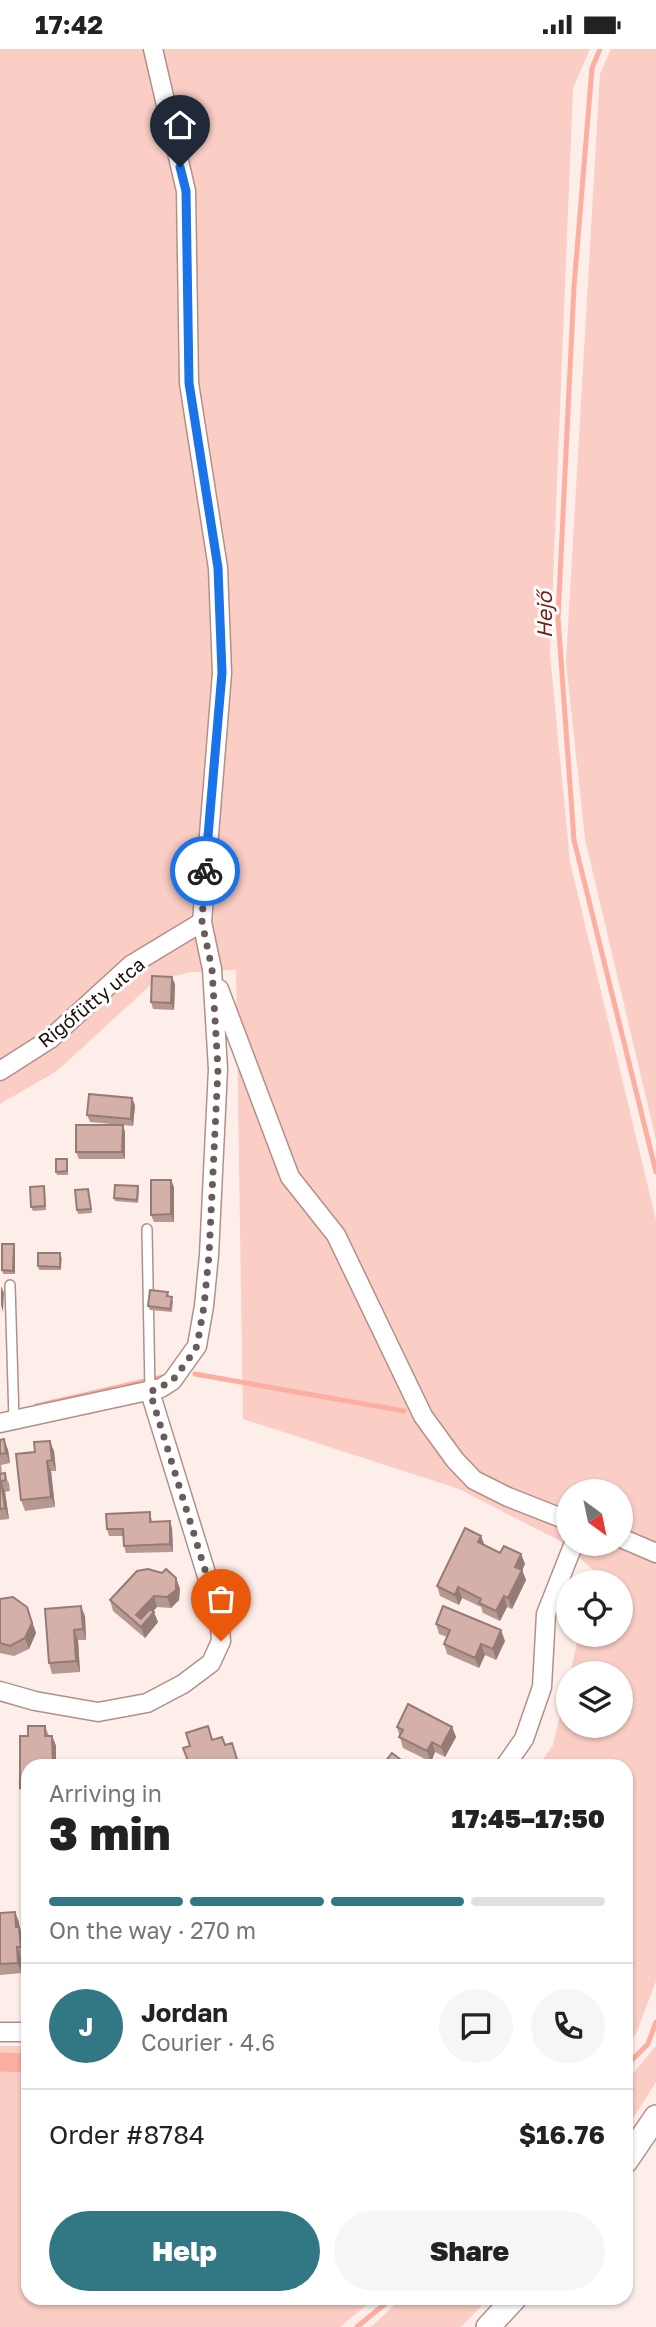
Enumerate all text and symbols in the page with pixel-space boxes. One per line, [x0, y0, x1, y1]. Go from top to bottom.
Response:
text: 17:42 [35, 9, 103, 40]
pin [150, 95, 210, 167]
icon: home [161, 106, 199, 144]
water label: Hejő [531, 587, 557, 638]
courier [170, 836, 240, 906]
icon: bike [186, 852, 224, 890]
street label: Rigófütty utca [33, 952, 149, 1052]
north arrow [556, 1479, 634, 1556]
map controls [556, 1479, 633, 1738]
pin [191, 1569, 251, 1641]
button: locate [556, 1570, 633, 1647]
icon: bag [202, 1580, 240, 1618]
button: layers [556, 1661, 633, 1738]
text: Arriving in [49, 1779, 162, 1807]
text: 17:45–17:50 [452, 1803, 605, 1834]
text: 3 min [49, 1805, 171, 1860]
text: On the way · 270 m [49, 1916, 256, 1944]
button: chat [439, 1989, 513, 2063]
button: phone [531, 1989, 605, 2063]
text: Jordan [141, 1997, 228, 2028]
text: J [79, 2011, 93, 2042]
text: Courier · 4.6 [141, 2028, 275, 2056]
text: Order #8784 [49, 2119, 205, 2150]
text: $16.76 [519, 2119, 605, 2150]
button: Help [49, 2211, 320, 2291]
button: Share [334, 2211, 605, 2291]

